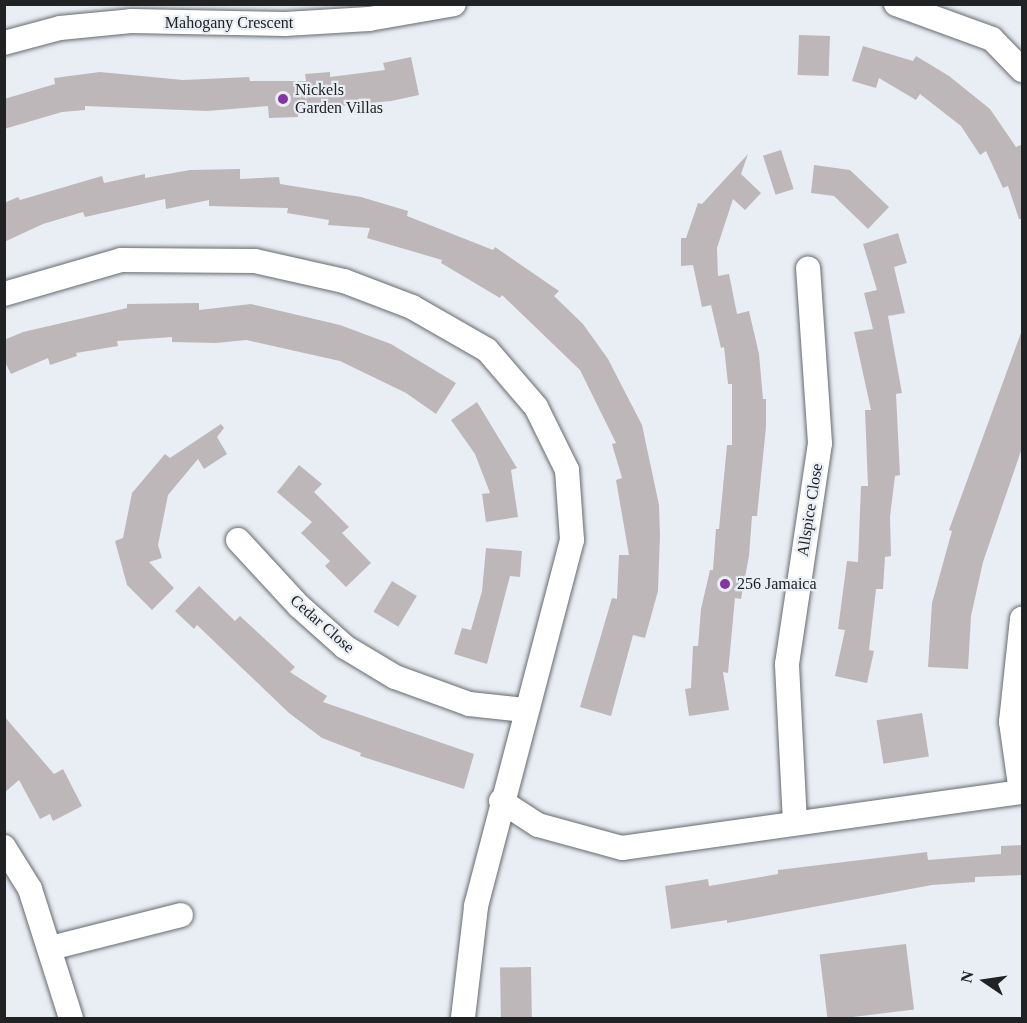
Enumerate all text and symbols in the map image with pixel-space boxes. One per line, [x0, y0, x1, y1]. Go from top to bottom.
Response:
street label: Mahogany Crescent [165, 13, 293, 33]
place label: Nickels Garden Villas [295, 80, 383, 118]
marker: Nickels Garden Villas [276, 92, 290, 106]
street label: Allspice Close [793, 462, 827, 558]
place label: 256 Jamaica [737, 574, 817, 594]
marker: 256 Jamaica [718, 577, 732, 591]
street label: Cedar Close [286, 591, 358, 657]
north arrow [955, 951, 1015, 1011]
text: N [957, 969, 977, 984]

